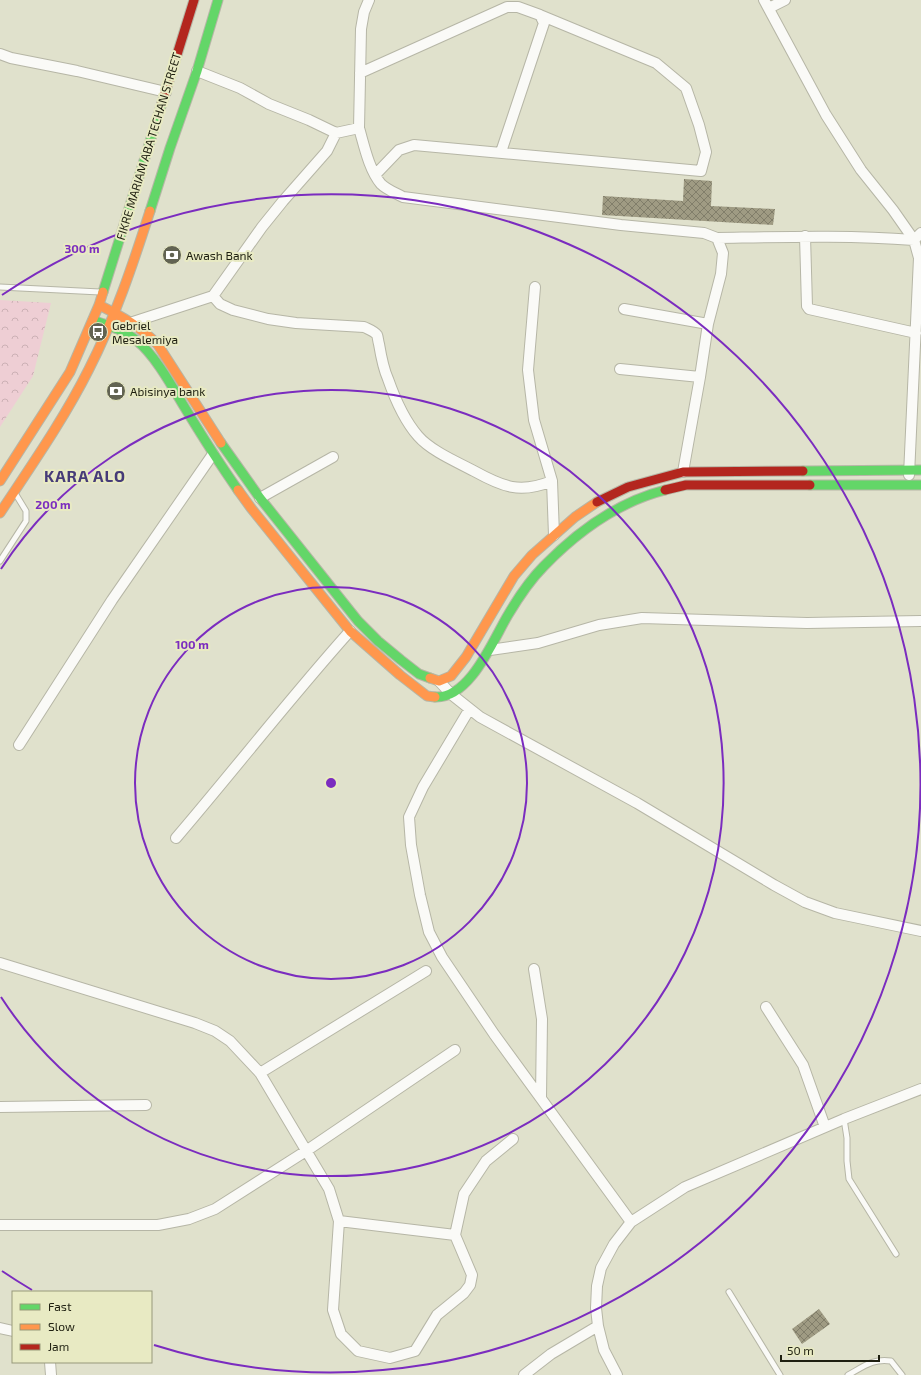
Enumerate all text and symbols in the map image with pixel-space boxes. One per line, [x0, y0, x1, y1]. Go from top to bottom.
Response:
street label: FIKRE MARIAM ABA TECHAN STREET [113, 50, 183, 242]
text: 300 m [64, 241, 100, 255]
bank icon: Awash Bank [161, 244, 183, 266]
place label: Awash Bank [186, 248, 253, 262]
place label: Gebriel Mesalemiya [112, 318, 178, 346]
bus stop icon: Gebriel Mesalemiya [87, 321, 109, 343]
bank icon: Abisinya bank [105, 380, 127, 402]
place label: Abisinya bank [130, 384, 205, 398]
district label: KARA ALO [44, 466, 126, 485]
text: 200 m [35, 497, 71, 511]
text: 100 m [175, 637, 209, 651]
centre of rings [324, 776, 338, 790]
legend [12, 1291, 152, 1363]
text: Fast [48, 1299, 72, 1313]
text: Slow [48, 1319, 75, 1333]
scale bar [781, 1337, 879, 1363]
text: Jam [48, 1339, 69, 1353]
text: 50 m [787, 1343, 814, 1357]

